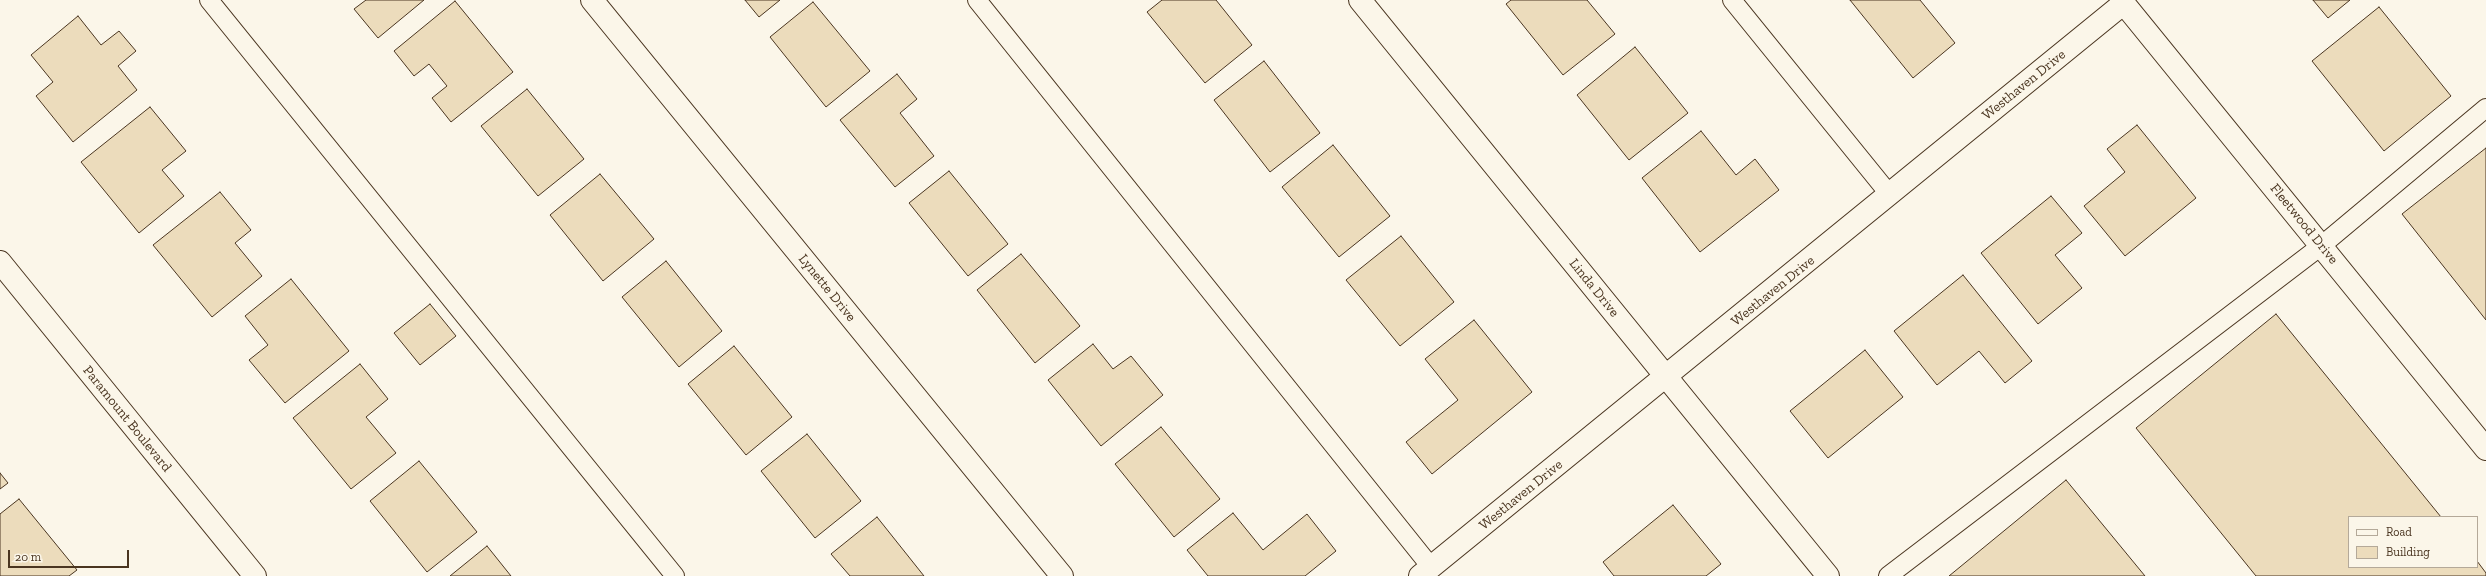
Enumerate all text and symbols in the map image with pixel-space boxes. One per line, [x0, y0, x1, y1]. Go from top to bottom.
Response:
street label: Westhaven Drive [1979, 46, 2069, 124]
street label: Fleetwood Drive [2266, 180, 2342, 268]
street label: Lynette Drive [795, 251, 859, 325]
street label: Westhaven Drive [1728, 252, 1818, 330]
street label: Linda Drive [1565, 255, 1623, 321]
street label: Paramount Boulevard [79, 362, 175, 476]
street label: Westhaven Drive [1476, 456, 1566, 534]
legend [2348, 516, 2478, 568]
text: Road [2386, 525, 2412, 539]
scale bar [10, 542, 131, 568]
text: Building [2386, 545, 2430, 559]
text: 20 m [15, 550, 41, 564]

